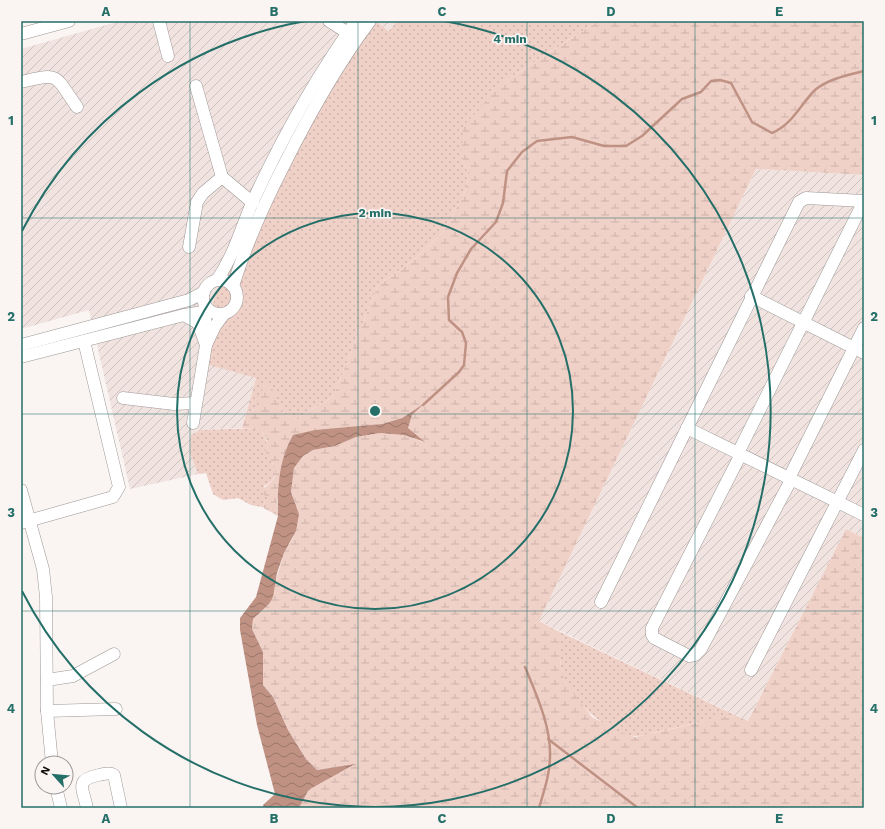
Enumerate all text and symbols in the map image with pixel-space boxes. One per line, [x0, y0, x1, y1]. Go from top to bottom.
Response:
text: A [102, 4, 111, 19]
text: B [270, 4, 279, 19]
text: C [438, 4, 447, 19]
text: D [606, 4, 616, 19]
text: E [775, 4, 783, 19]
text: 4 min [493, 32, 527, 46]
text: 1 [8, 113, 14, 128]
text: 1 [871, 113, 877, 128]
text: 2 min [359, 206, 391, 220]
text: 2 [7, 309, 15, 324]
text: 2 [870, 309, 878, 324]
centre of rings [368, 404, 382, 418]
text: 3 [7, 505, 15, 520]
text: 3 [870, 505, 878, 520]
text: 4 [7, 701, 16, 716]
text: 4 [870, 701, 879, 716]
north arrow [34, 755, 74, 795]
text: N [38, 764, 53, 777]
text: A [102, 811, 111, 826]
text: B [270, 811, 279, 826]
text: C [438, 811, 447, 826]
text: D [606, 811, 616, 826]
text: E [775, 811, 783, 826]

